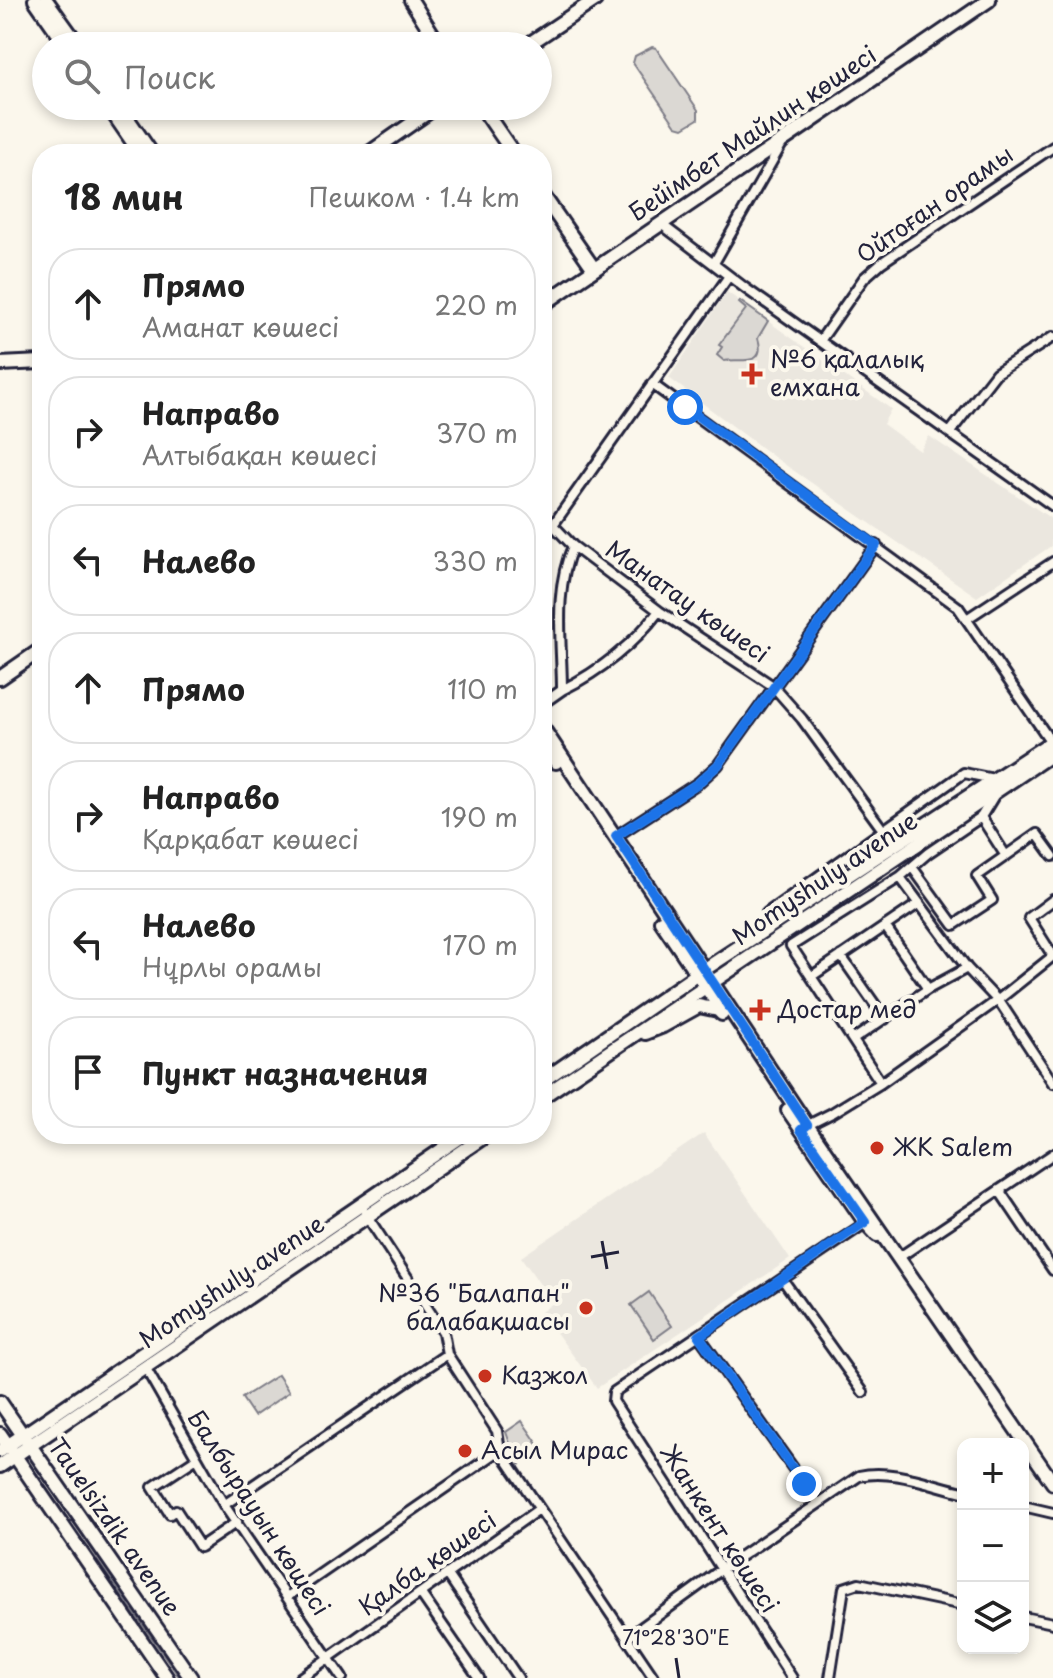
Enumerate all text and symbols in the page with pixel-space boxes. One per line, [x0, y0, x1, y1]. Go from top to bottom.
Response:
search box [32, 32, 552, 120]
street label: Бейімбет Майлин көшесі [621, 36, 883, 229]
icon: search [60, 54, 104, 98]
text: Поиск [124, 54, 215, 99]
street label: Ойтоған орамы [848, 136, 1020, 271]
text: 18 мин [64, 170, 184, 222]
text: Пешком · 1.4 km [308, 177, 520, 216]
text: Прямо [142, 262, 245, 307]
icon: ahead [66, 282, 110, 326]
text: 220 m [434, 285, 518, 324]
text: Аманат көшесі [142, 307, 339, 346]
place label: №6 қалалық емхана [770, 340, 925, 404]
marker: №6 қалалық емхана [741, 363, 763, 385]
route start [667, 389, 703, 425]
text: Направо [142, 390, 280, 435]
icon: right [66, 410, 110, 454]
text: 370 m [436, 413, 518, 452]
text: Алтыбақан көшесі [142, 435, 377, 474]
street label: Манатау көшесі [599, 530, 777, 670]
icon: left [66, 538, 110, 582]
text: Налево [142, 538, 256, 583]
text: 330 m [433, 541, 518, 580]
icon: ahead [66, 666, 110, 710]
text: Прямо [142, 666, 245, 711]
text: 110 m [447, 669, 518, 708]
text: Направо [142, 774, 280, 819]
icon: right [66, 794, 110, 838]
text: 190 m [441, 797, 518, 836]
street label: Momyshuly avenue [724, 802, 924, 953]
text: Қарқабат көшесі [142, 819, 359, 858]
text: Налево [142, 902, 256, 947]
icon: left [66, 922, 110, 966]
text: 170 m [443, 925, 518, 964]
text: Нұрлы орамы [142, 947, 322, 986]
place label: Достар мед [777, 990, 917, 1026]
marker: Достар мед [749, 999, 771, 1021]
icon: arrive [66, 1050, 110, 1094]
text: Пункт назначения [142, 1050, 428, 1095]
place label: ЖК Salem [892, 1128, 1013, 1164]
marker: ЖК Salem [868, 1139, 886, 1157]
street label: Momyshuly avenue [131, 1205, 331, 1356]
place label: №36 "Балапан" балабақшасы [378, 1274, 570, 1338]
marker: №36 "Балапан" балабақшасы [577, 1299, 595, 1317]
place label: Казжол [501, 1356, 588, 1392]
marker: Казжол [476, 1367, 494, 1385]
street label: Балбырауын көшесі [179, 1402, 340, 1622]
street label: Tauelsizdik avenue [41, 1429, 191, 1622]
place label: Асыл Мирас [481, 1431, 628, 1467]
street label: Жанкент көшесі [652, 1436, 789, 1619]
map controls [957, 1438, 1029, 1654]
button: + [957, 1438, 1029, 1510]
marker: Асыл Мирас [456, 1442, 474, 1460]
route end [786, 1466, 822, 1502]
street label: Қалба көшесі [351, 1501, 503, 1623]
button: − [957, 1510, 1029, 1582]
button: layers [957, 1582, 1029, 1654]
text: 71°28'30"E [622, 1622, 730, 1652]

